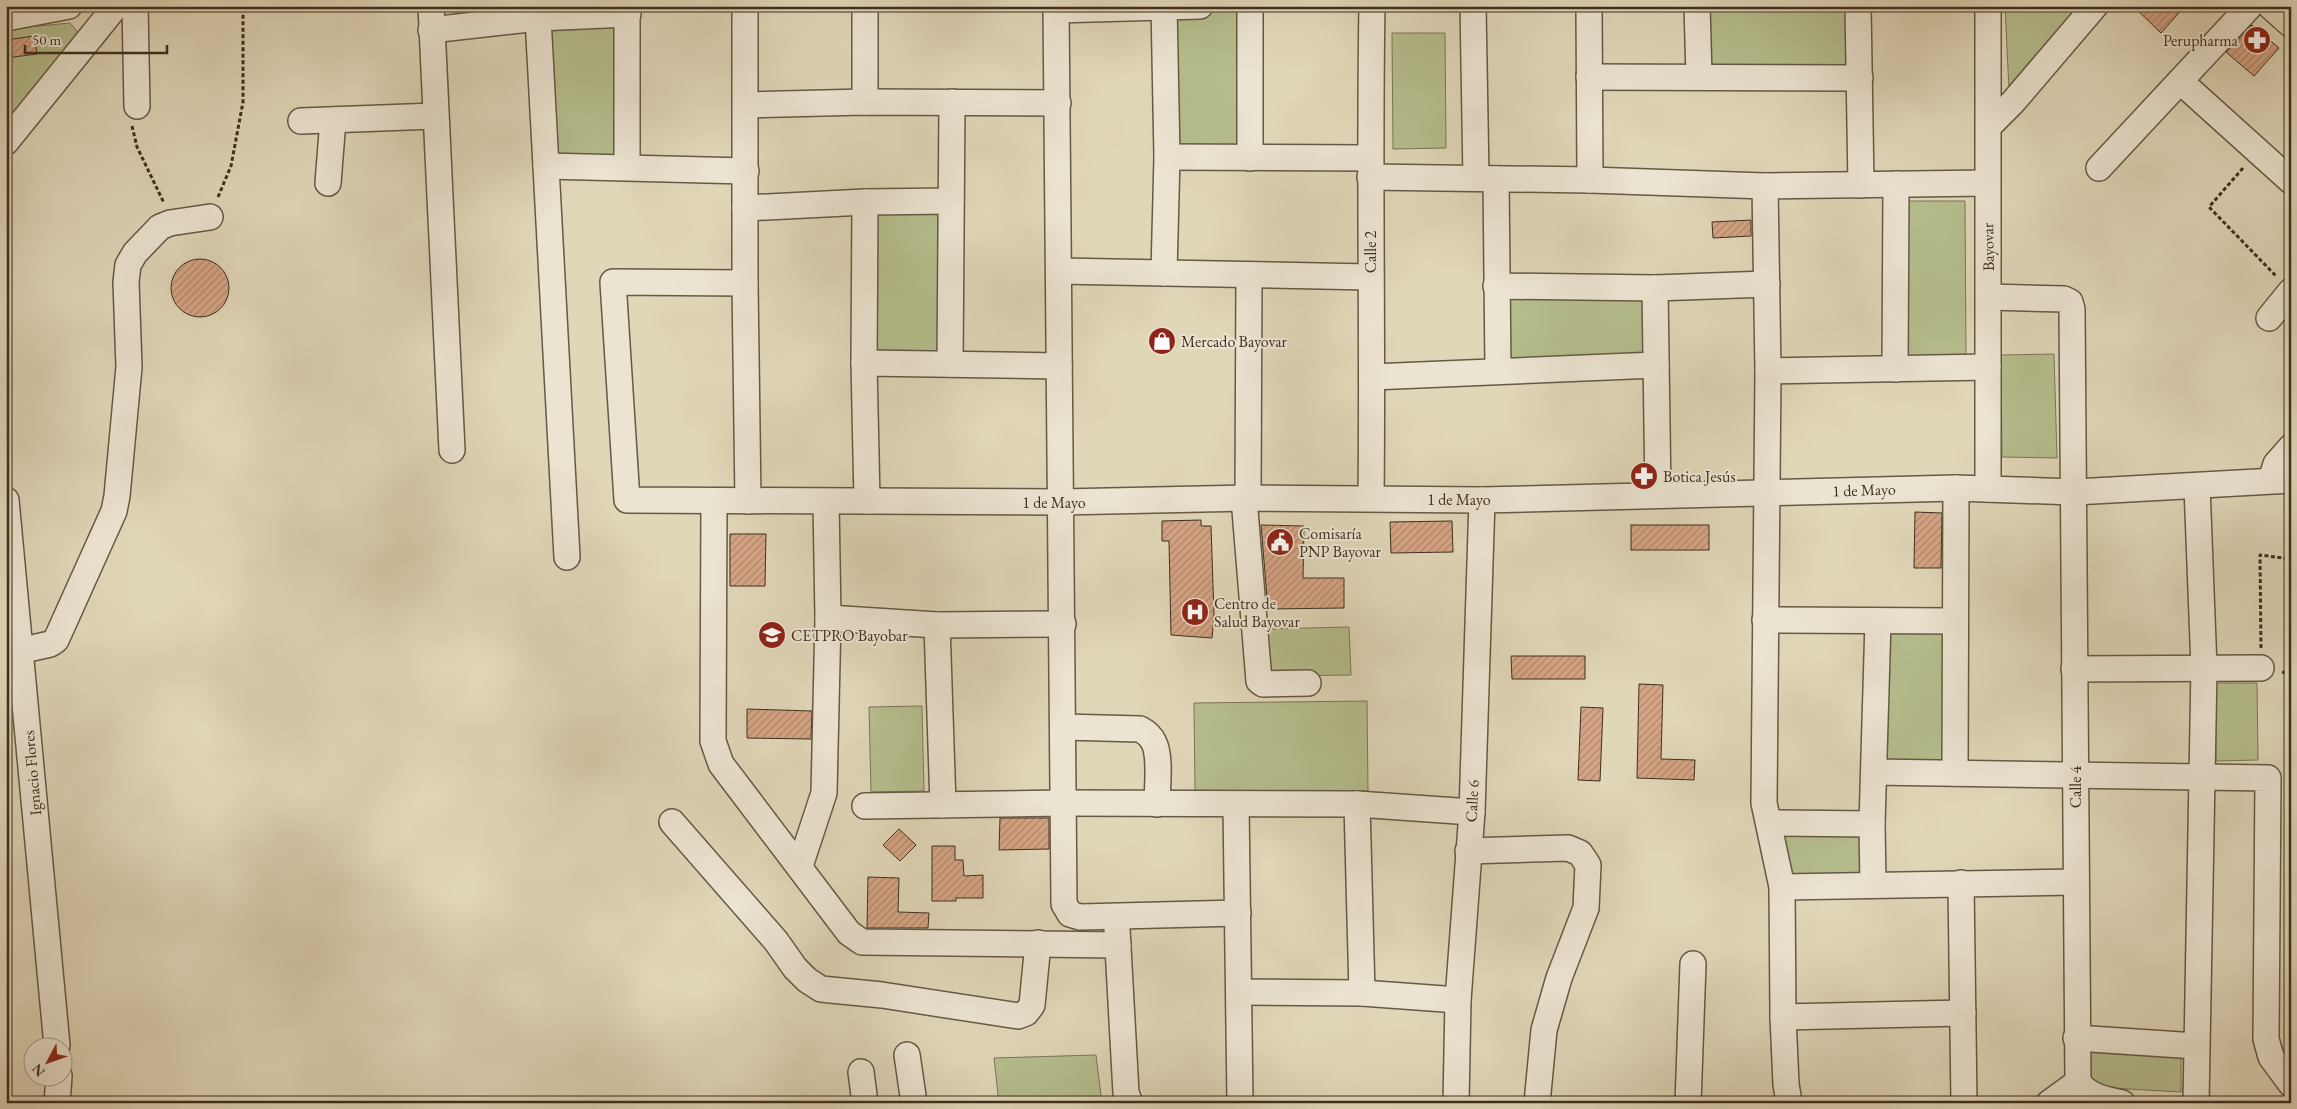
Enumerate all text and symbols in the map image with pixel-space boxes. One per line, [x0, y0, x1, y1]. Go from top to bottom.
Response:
scale bar [25, 22, 168, 54]
pharmacy icon: Perupharma [2242, 25, 2272, 55]
text: 50 m [32, 30, 61, 49]
place label: Perupharma [2163, 30, 2239, 51]
street label: Bayovar [1977, 222, 1999, 271]
street label: Calle 2 [1360, 230, 1381, 273]
shop icon: Mercado Bayovar [1147, 326, 1177, 356]
place label: Mercado Bayovar [1181, 331, 1288, 352]
pharmacy icon: Botica Jesús [1629, 461, 1659, 491]
place label: Botica Jesús [1663, 466, 1736, 487]
street label: 1 de Mayo [1832, 478, 1896, 502]
street label: 1 de Mayo [1427, 489, 1491, 510]
street label: 1 de Mayo [1022, 492, 1086, 513]
place label: Comisaría PNP Bayovar [1299, 523, 1382, 562]
public building icon: Comisaría PNP Bayovar [1265, 527, 1295, 557]
place label: Centro de Salud Bayovar [1214, 593, 1300, 632]
hospital icon: Centro de Salud Bayovar [1180, 597, 1210, 627]
school or university icon: CETPRO Bayobar [757, 620, 787, 650]
place label: CETPRO Bayobar [791, 625, 908, 646]
street label: Ignacio Flores [18, 729, 46, 817]
street label: Calle 4 [2065, 765, 2086, 808]
street label: Calle 6 [1460, 779, 1484, 823]
north arrow [22, 1036, 72, 1086]
text: N [27, 1060, 49, 1081]

